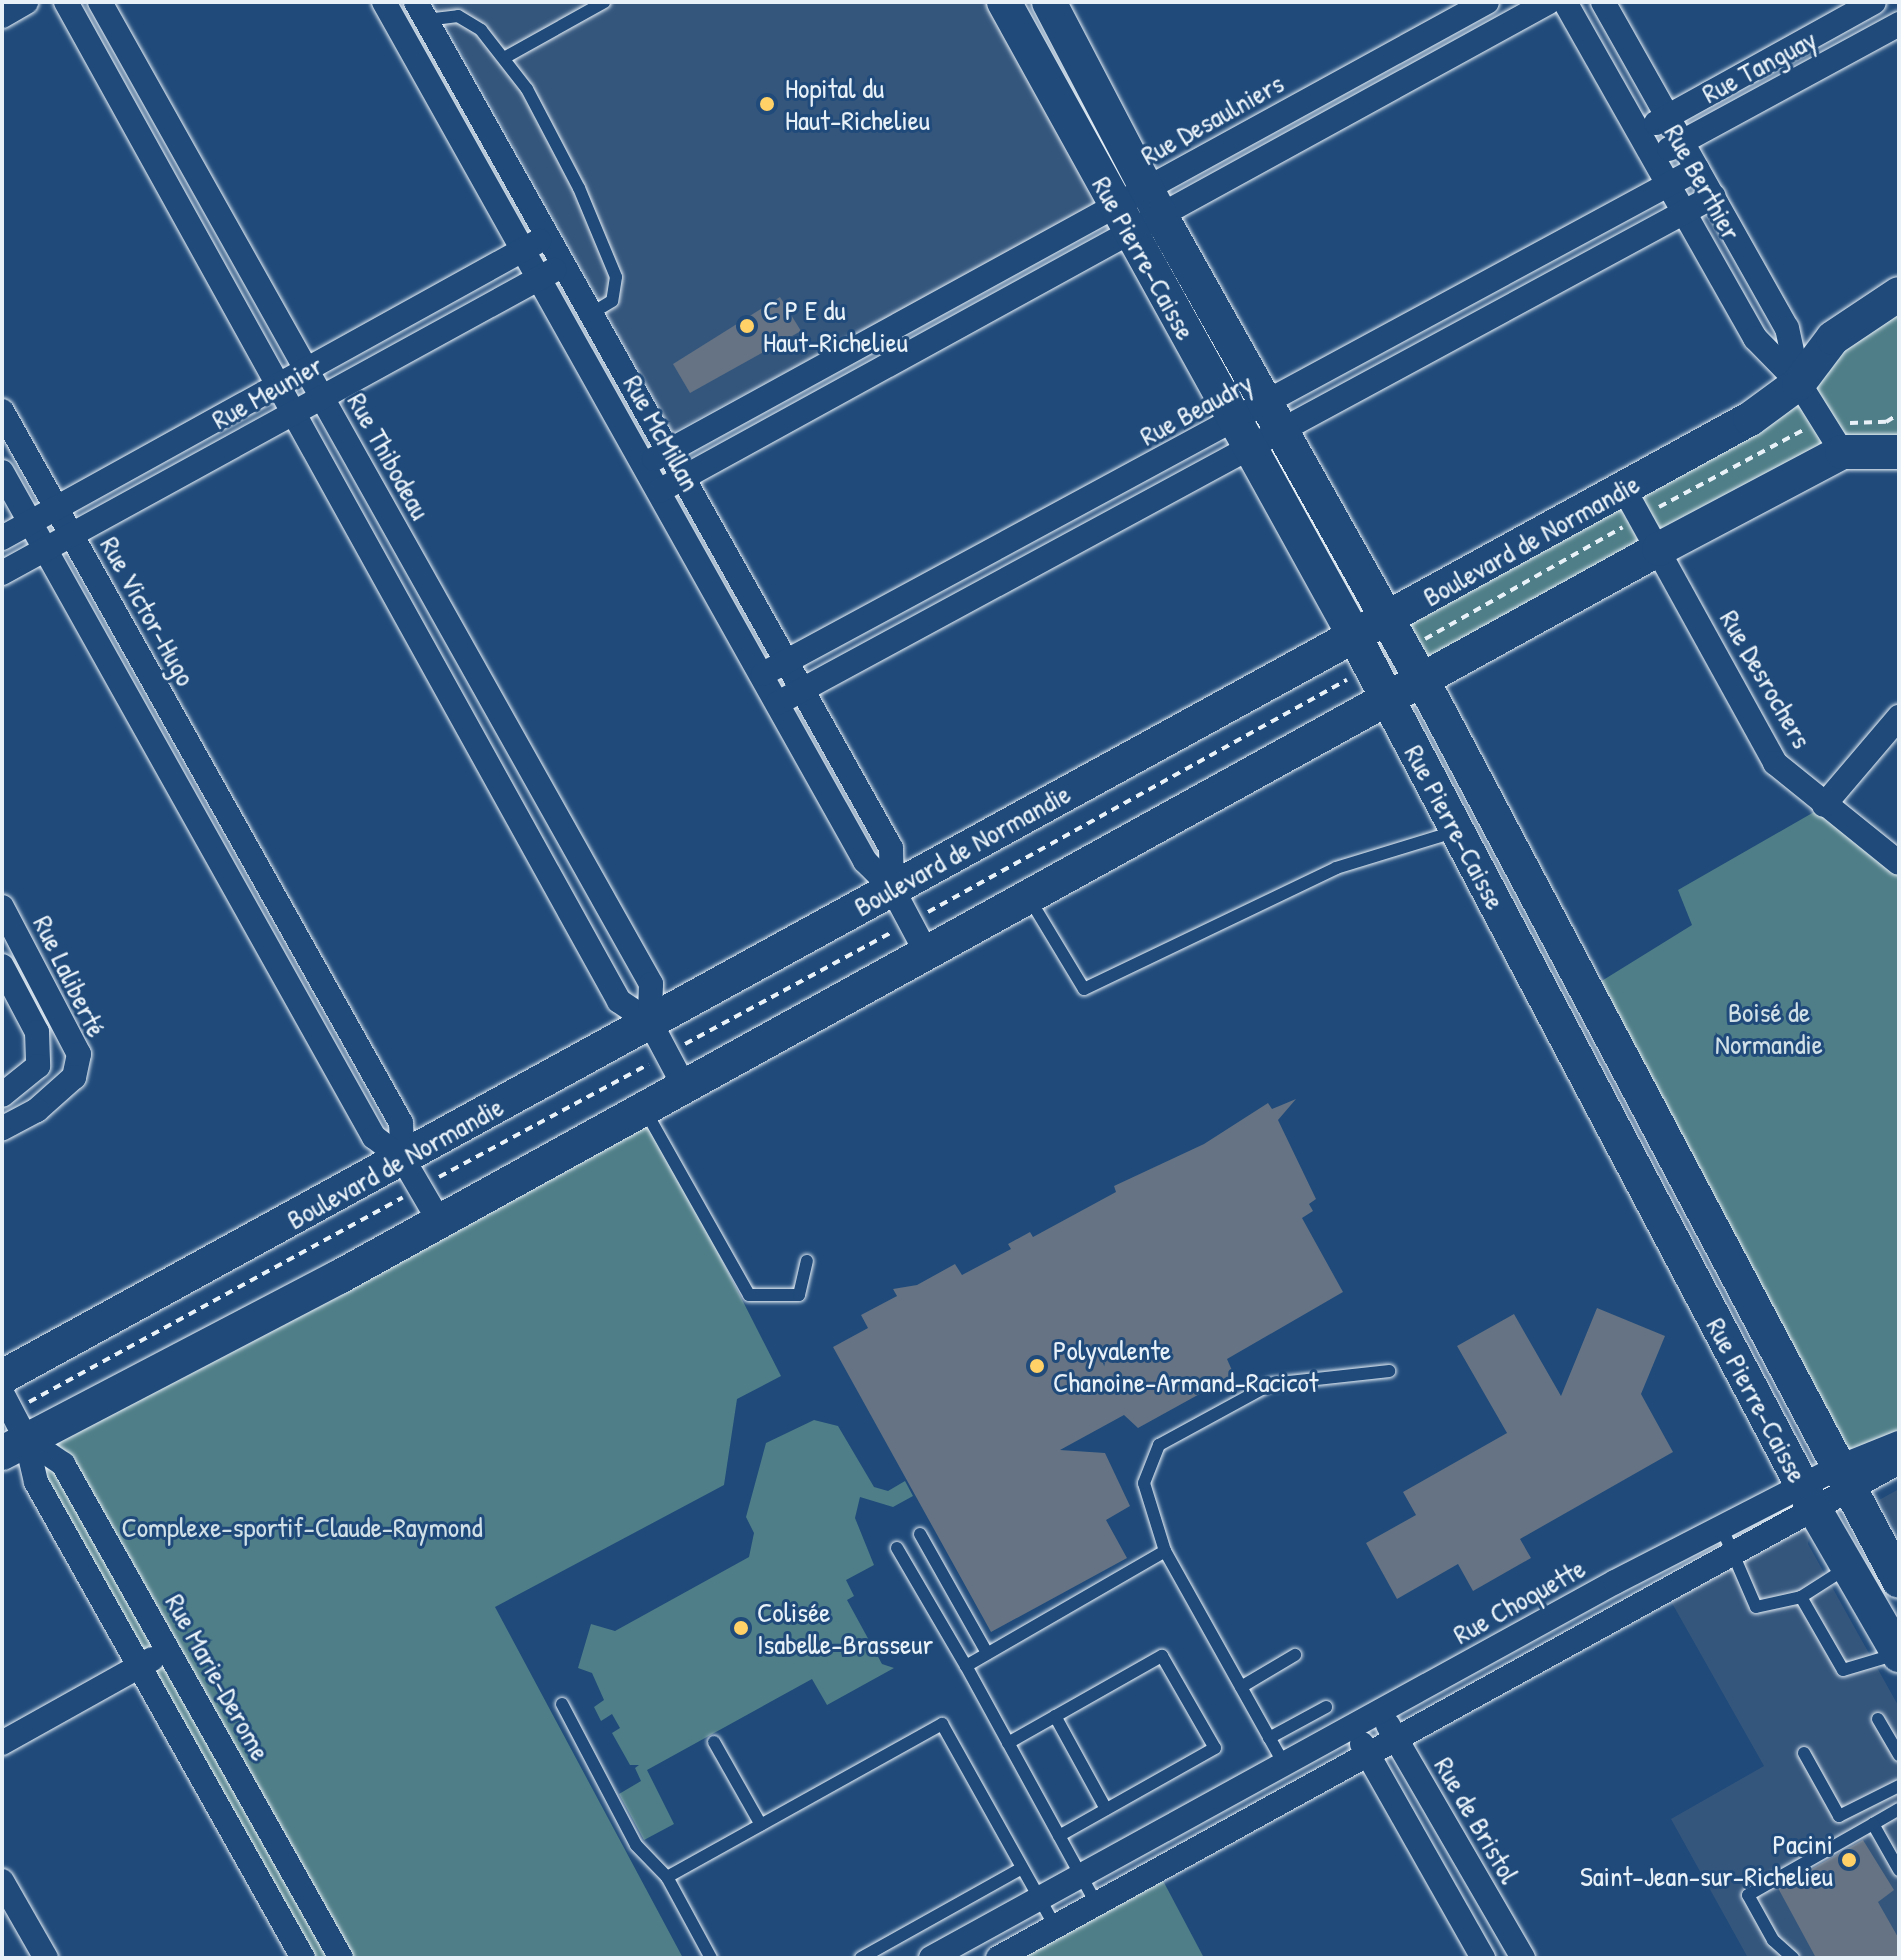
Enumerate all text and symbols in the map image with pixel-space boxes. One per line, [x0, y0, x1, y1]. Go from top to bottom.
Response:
street label: Rue Tanguay [1696, 22, 1822, 110]
street label: Rue Desaulniers [1135, 66, 1289, 172]
place label: Hopital du Haut-Richelieu [785, 71, 930, 137]
marker: Hopital du Haut-Richelieu [756, 93, 778, 115]
street label: Rue Berthier [1657, 118, 1749, 246]
street label: Rue Pierre-Caisse [1085, 170, 1203, 346]
place label: C P E du Haut-Richelieu [763, 293, 908, 359]
marker: C P E du Haut-Richelieu [738, 317, 756, 335]
street label: Rue Meunier [206, 348, 328, 436]
street label: Rue Beaudry [1134, 365, 1258, 453]
street label: Rue McMillan [616, 369, 708, 497]
street label: Rue Thibodeau [340, 387, 438, 525]
street label: Boulevard de Normandie [1417, 467, 1645, 613]
street label: Rue Victor-Hugo [93, 531, 203, 691]
street label: Rue Desrochers [1713, 604, 1819, 754]
street label: Rue Pierre-Caisse [1398, 739, 1512, 915]
street label: Boulevard de Normandie [848, 777, 1076, 923]
street label: Rue Laliberté [26, 910, 114, 1042]
park label: Boisé de Normandie [1715, 995, 1823, 1061]
street label: Boulevard de Normandie [281, 1090, 509, 1236]
street label: Rue Pierre-Caisse [1700, 1312, 1814, 1488]
place label: Polyvalente Chanoine-Armand-Racicot [1053, 1333, 1318, 1399]
marker: Polyvalente Chanoine-Armand-Racicot [1028, 1357, 1046, 1375]
park label: Complexe-sportif-Claude-Raymond [121, 1510, 483, 1544]
street label: Rue Choquette [1447, 1551, 1591, 1651]
street label: Rue Marie-Derome [158, 1588, 278, 1766]
place label: Colisée Isabelle-Brasseur [757, 1595, 933, 1661]
marker: Colisée Isabelle-Brasseur [732, 1619, 750, 1637]
street label: Rue de Bristol [1427, 1751, 1527, 1889]
place label: Pacini Saint-Jean-sur-Richelieu [1580, 1827, 1833, 1893]
marker: Pacini Saint-Jean-sur-Richelieu [1840, 1851, 1858, 1869]

